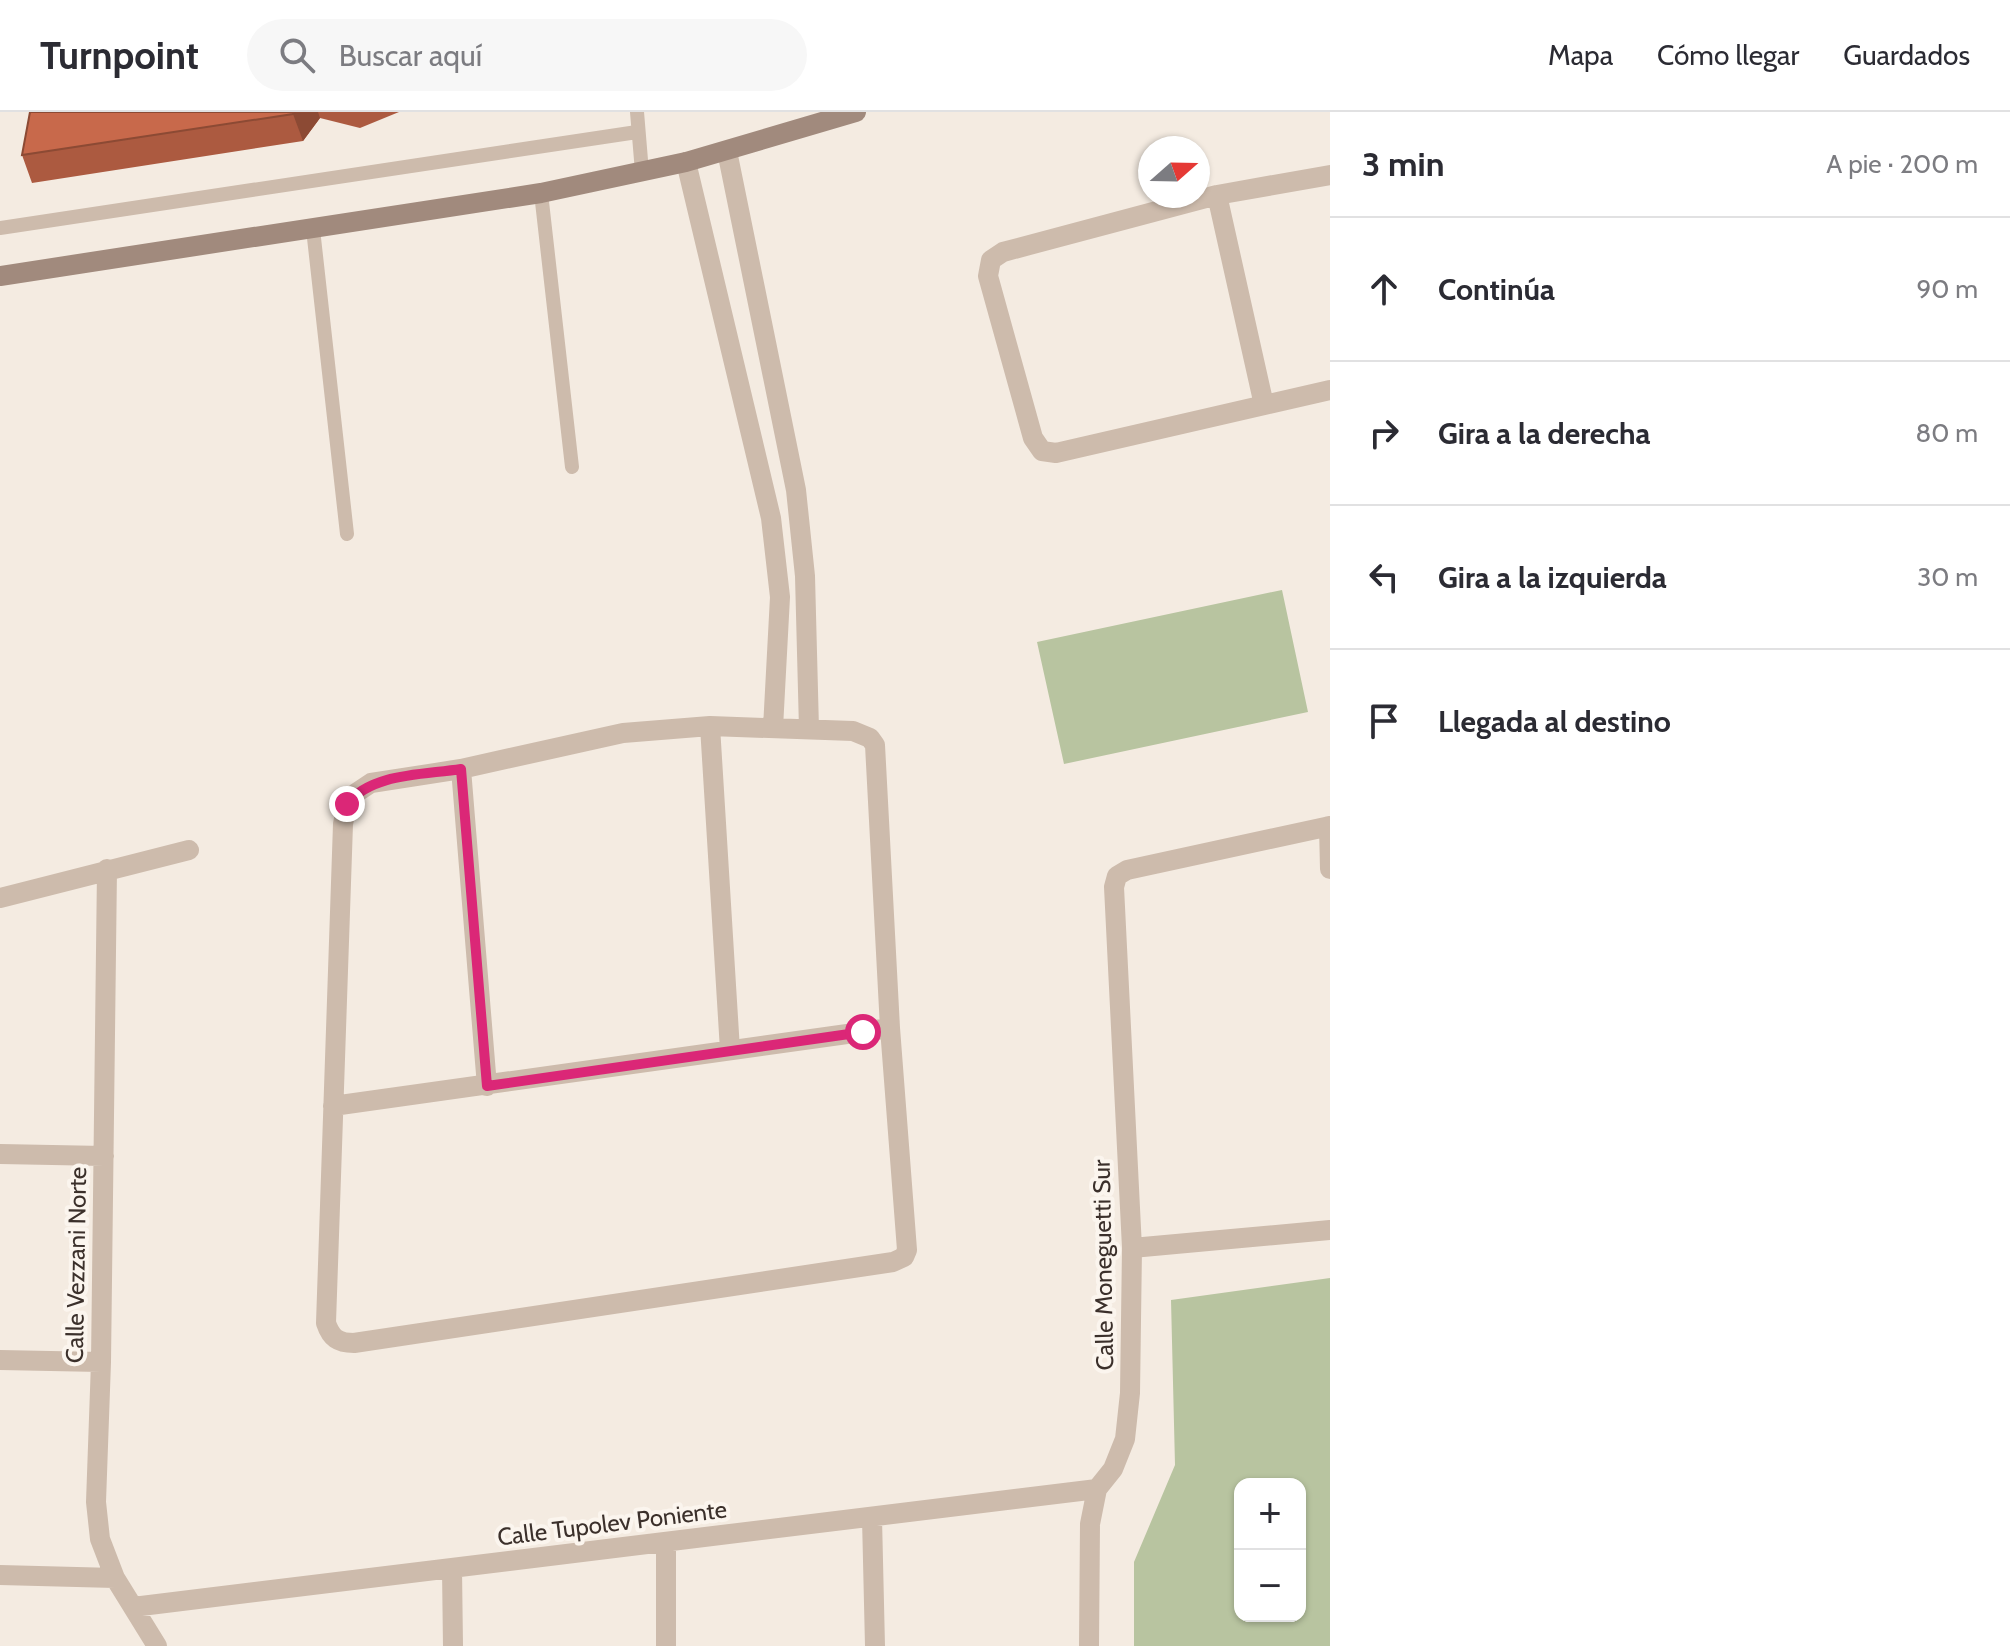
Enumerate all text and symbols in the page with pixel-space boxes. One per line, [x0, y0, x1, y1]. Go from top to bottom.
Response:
search box [247, 19, 807, 91]
text: Turnpoint [40, 32, 199, 79]
icon: search [275, 33, 319, 77]
text: Buscar aquí [339, 37, 482, 74]
text: Mapa [1548, 38, 1613, 72]
text: Cómo llegar [1657, 38, 1799, 72]
text: Guardados [1843, 38, 1970, 72]
north arrow [1138, 136, 1210, 208]
text: 3 min [1362, 143, 1444, 185]
text: A pie · 200 m [1826, 148, 1978, 180]
icon: ahead [1362, 267, 1406, 311]
text: Continúa [1438, 271, 1555, 308]
text: 90 m [1916, 273, 1978, 305]
icon: right [1362, 411, 1406, 455]
text: Gira a la derecha [1438, 415, 1650, 452]
text: 80 m [1915, 417, 1978, 449]
icon: left [1362, 555, 1406, 599]
text: Gira a la izquierda [1438, 559, 1667, 596]
text: 30 m [1917, 561, 1978, 593]
icon: arrive [1362, 699, 1406, 743]
text: Llegada al destino [1438, 703, 1671, 740]
route end [329, 786, 365, 822]
route start [845, 1014, 881, 1050]
street label: Calle Moneguetti Sur [1087, 1159, 1119, 1371]
street label: Calle Vezzani Norte [60, 1167, 92, 1363]
map controls [1234, 1478, 1306, 1622]
button: + [1234, 1478, 1306, 1550]
street label: Calle Tupolev Poniente [496, 1495, 728, 1551]
button: − [1234, 1550, 1306, 1622]

